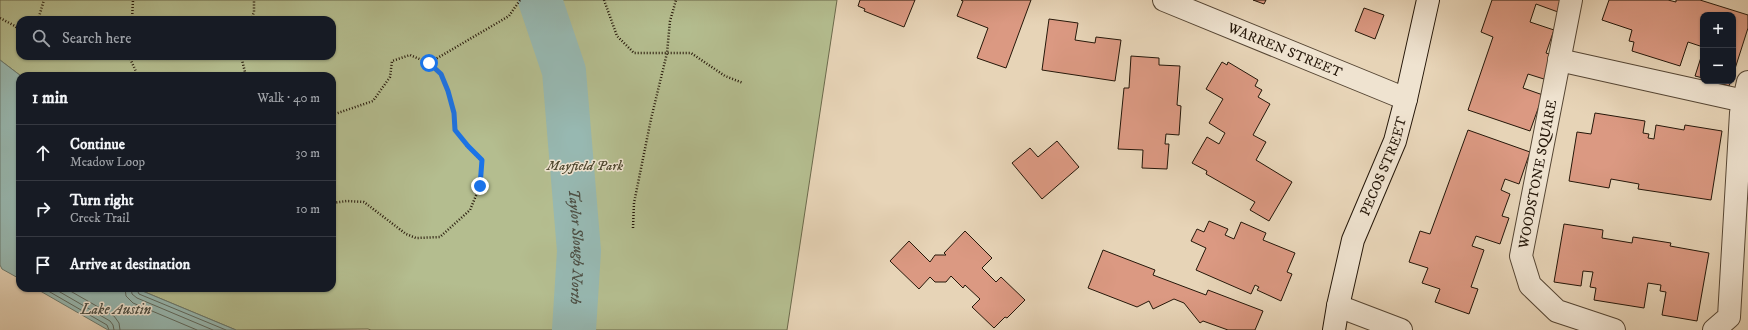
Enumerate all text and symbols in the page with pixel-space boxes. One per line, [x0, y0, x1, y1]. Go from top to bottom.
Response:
map controls [1700, 12, 1736, 84]
button: + [1700, 12, 1736, 48]
search box [16, 16, 336, 60]
street label: WARREN STREET [1224, 19, 1345, 82]
icon: search [30, 27, 52, 49]
text: Search here [62, 29, 131, 48]
button: − [1700, 48, 1736, 84]
route start [420, 54, 438, 72]
text: 1 min [32, 87, 68, 109]
text: Walk · 40 m [257, 90, 320, 106]
street label: WOODSTONE SQUARE [1515, 98, 1561, 251]
street label: PECOS STREET [1356, 114, 1411, 219]
text: Continue [70, 135, 125, 154]
icon: ahead [32, 142, 54, 164]
text: 30 m [296, 145, 320, 161]
text: Meadow Loop [70, 154, 145, 170]
park label: Mayfield Park [546, 157, 623, 175]
route end [471, 177, 489, 195]
water label: Taylor Slough North [564, 188, 588, 305]
text: Turn right [70, 191, 133, 210]
icon: right [32, 198, 54, 220]
text: 10 m [296, 201, 320, 217]
text: Creek Trail [70, 210, 130, 226]
icon: arrive [32, 254, 54, 276]
text: Arrive at destination [70, 255, 190, 274]
water label: Lake Austin [80, 300, 152, 319]

